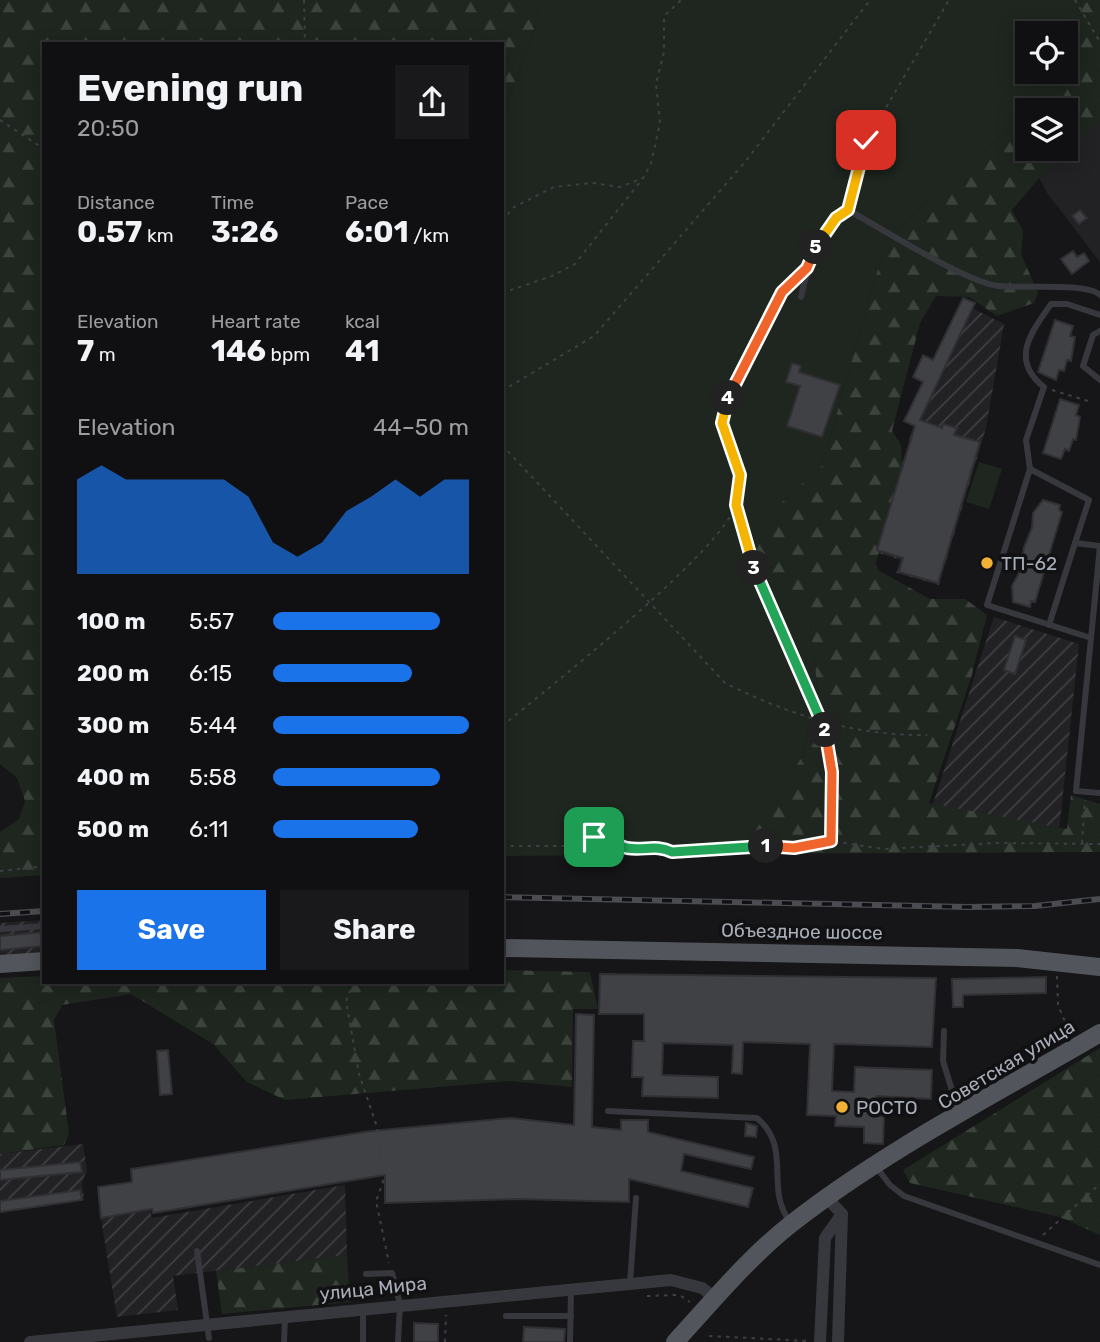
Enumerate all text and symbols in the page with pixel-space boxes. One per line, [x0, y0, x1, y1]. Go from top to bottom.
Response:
map controls [1015, 21, 1078, 161]
button: locate [1015, 21, 1078, 84]
text: Evening run [77, 65, 303, 111]
button: share [395, 65, 469, 139]
button: layers [1015, 98, 1078, 161]
pin [836, 110, 896, 170]
text: 20:50 [77, 114, 139, 142]
icon: check [847, 121, 885, 159]
text: Distance [77, 191, 155, 214]
text: Time [211, 191, 254, 214]
text: Pace [345, 191, 389, 214]
text: 0.57 [77, 214, 142, 250]
text: 3:26 [211, 214, 279, 250]
text: 6:01 [345, 214, 409, 250]
text: km [142, 224, 174, 247]
text: /km [409, 224, 449, 247]
pin: 5 [798, 230, 834, 264]
text: 5 [809, 235, 822, 258]
text: Elevation [77, 310, 158, 333]
text: Heart rate [211, 310, 301, 333]
text: kcal [345, 310, 380, 333]
text: 7 [77, 333, 94, 369]
text: 146 [211, 333, 266, 369]
text: 41 [345, 333, 380, 369]
text: m [94, 343, 116, 366]
text: bpm [266, 343, 310, 366]
pin: 4 [710, 380, 746, 416]
text: 4 [721, 386, 734, 409]
text: Elevation [77, 413, 176, 441]
text: 44–50 m [373, 413, 469, 441]
pin: 3 [736, 550, 772, 586]
place label: ТП-62 [1001, 552, 1057, 575]
marker: ТП-62 [979, 555, 995, 571]
text: 3 [747, 556, 760, 579]
text: 100 m [77, 607, 146, 635]
text: 5:57 [189, 607, 234, 635]
text: 200 m [77, 659, 149, 687]
text: 6:15 [189, 659, 232, 687]
text: 300 m [77, 711, 149, 739]
text: 5:44 [189, 711, 237, 739]
pin: 2 [808, 712, 842, 748]
text: 2 [818, 718, 831, 741]
text: 400 m [77, 763, 150, 791]
text: 5:58 [189, 763, 237, 791]
pin [564, 807, 624, 867]
text: 500 m [77, 815, 149, 843]
text: 6:11 [189, 815, 228, 843]
icon: arrive [575, 818, 613, 856]
pin: 1 [748, 828, 784, 864]
text: 1 [761, 834, 770, 857]
button: Save [77, 890, 266, 970]
button: Share [280, 890, 469, 970]
street label: Объездное шоссе [721, 919, 883, 944]
street label: Советская улица [934, 1015, 1079, 1114]
place label: РОСТО [856, 1096, 918, 1119]
marker: РОСТО [834, 1099, 850, 1115]
street label: улица Мира [318, 1271, 428, 1306]

